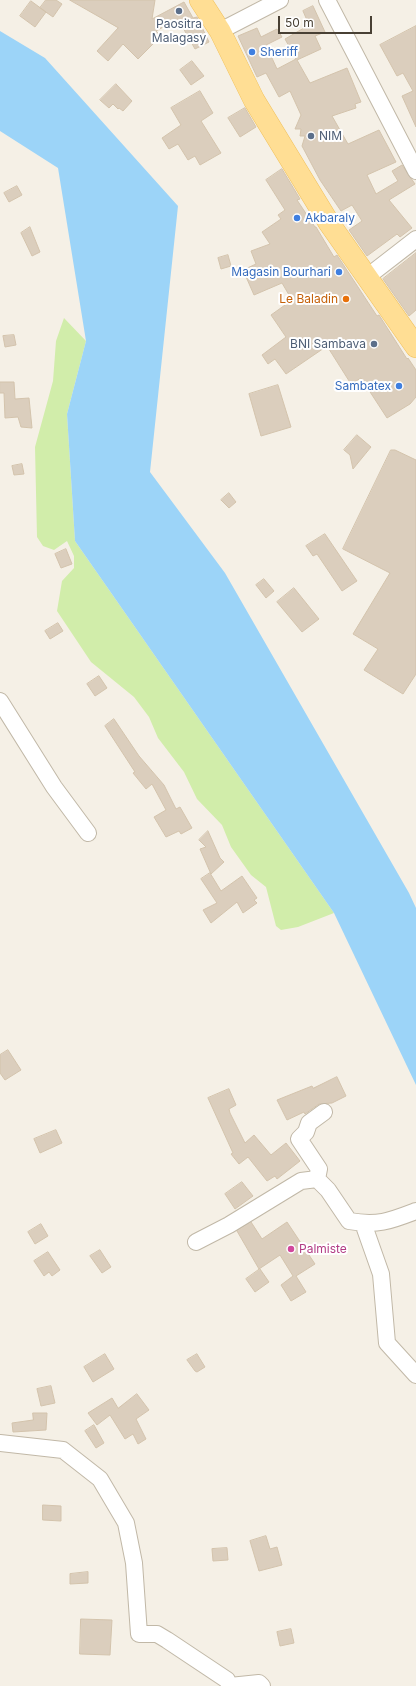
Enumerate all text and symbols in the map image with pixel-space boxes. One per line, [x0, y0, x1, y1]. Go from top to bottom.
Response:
marker: Paositra Malagasy [174, 6, 184, 16]
scale bar [280, 8, 374, 34]
text: 50 m [285, 15, 314, 30]
place label: Paositra Malagasy [152, 17, 206, 45]
place label: Sheriff [260, 45, 298, 59]
marker: Sheriff [247, 47, 257, 57]
place label: NIM [319, 129, 342, 143]
marker: NIM [306, 131, 316, 141]
place label: Akbaraly [305, 211, 355, 225]
marker: Akbaraly [292, 213, 302, 223]
place label: Magasin Bourhari [231, 265, 331, 279]
marker: Magasin Bourhari [334, 267, 344, 277]
place label: Le Baladin [279, 292, 338, 306]
marker: Le Baladin [341, 294, 351, 304]
place label: BNI Sambava [290, 337, 366, 351]
marker: BNI Sambava [369, 339, 379, 349]
place label: Sambatex [335, 379, 391, 393]
marker: Sambatex [394, 381, 404, 391]
place label: Palmiste [299, 1242, 347, 1256]
marker: Palmiste [286, 1244, 296, 1254]

